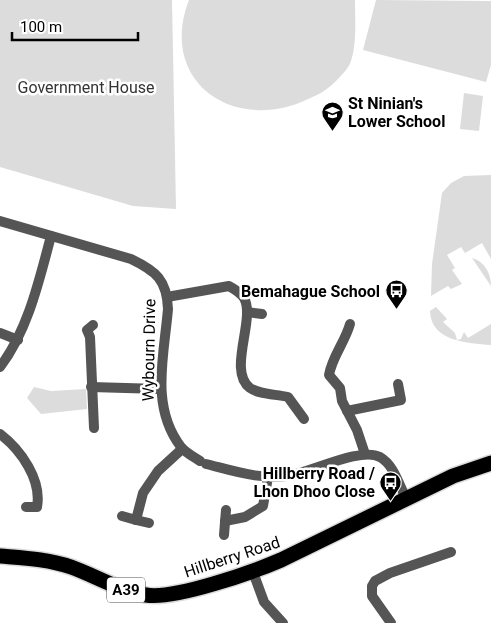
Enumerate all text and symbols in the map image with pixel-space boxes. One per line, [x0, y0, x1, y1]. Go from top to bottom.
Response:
scale bar [12, 10, 139, 42]
text: 100 m [20, 18, 62, 36]
park label: Government House [18, 78, 154, 97]
place label: St Ninian's Lower School [348, 94, 445, 131]
school or university icon: St Ninian's Lower School [320, 100, 344, 131]
bus stop icon: Bemahague School [384, 279, 408, 310]
place label: Bemahague School [241, 282, 380, 301]
street label: Wybourn Drive [139, 298, 159, 402]
place label: Hillberry Road / Lhon Dhoo Close [253, 464, 375, 501]
bus stop icon: Hillberry Road / Lhon Dhoo Close [379, 470, 403, 501]
street label: Hillberry Road [182, 533, 282, 581]
road number: A39 [107, 578, 145, 602]

